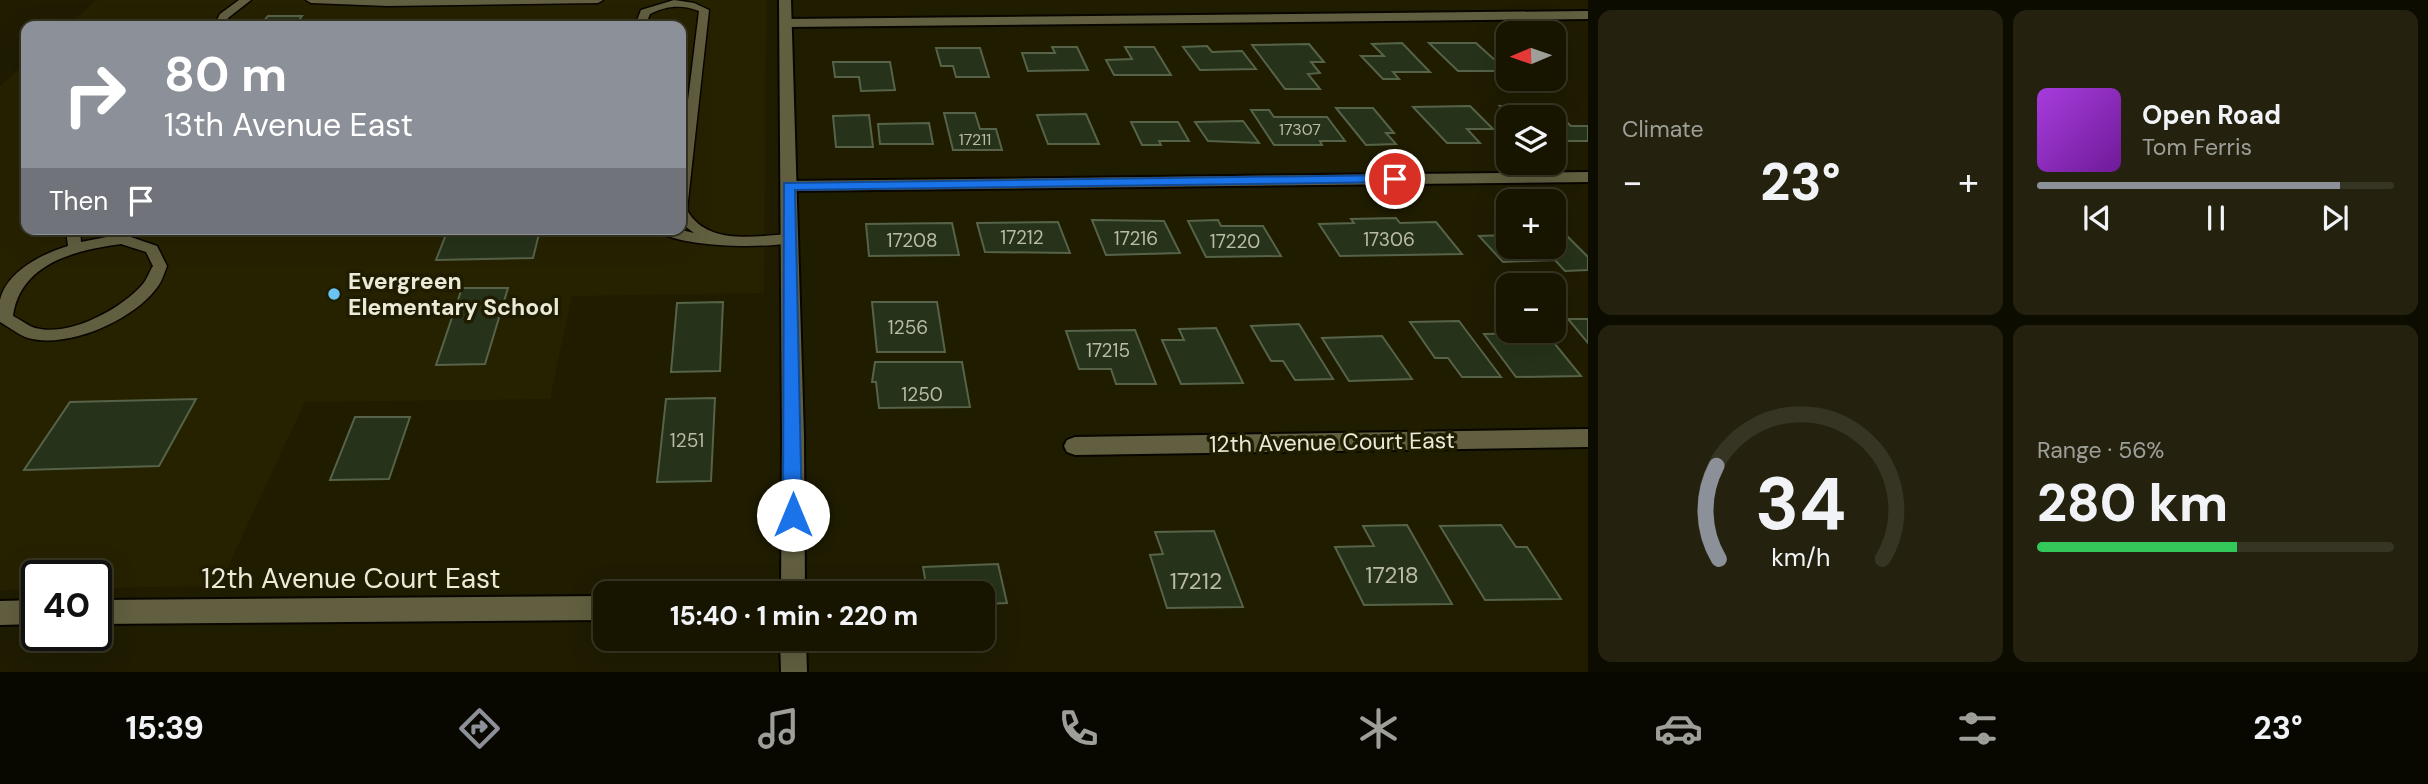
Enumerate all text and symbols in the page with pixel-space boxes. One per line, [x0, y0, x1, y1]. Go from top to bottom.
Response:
north arrow [1496, 21, 1566, 91]
map controls [1496, 21, 1566, 343]
text: 80 m [164, 42, 287, 106]
icon: right [49, 49, 140, 140]
text: Open Road [2142, 98, 2281, 132]
text: 13th Avenue East [164, 104, 413, 146]
button: layers [1496, 105, 1566, 175]
text: Climate [1622, 114, 1704, 144]
house number: 17307 [1279, 119, 1321, 140]
house number: 17211 [959, 129, 991, 150]
text: Tom Ferris [2142, 132, 2252, 162]
text: 23° [1760, 148, 1841, 216]
pin [1365, 149, 1425, 209]
text: − [1622, 157, 1643, 207]
text: + [1958, 157, 1979, 207]
icon: arrive [1376, 160, 1414, 198]
icon: arrive [122, 182, 160, 220]
text: Then [49, 184, 108, 218]
button: + [1496, 189, 1566, 259]
icon: previous [2078, 199, 2116, 237]
icon: pause [2197, 199, 2235, 237]
icon: next [2316, 199, 2354, 237]
house number: 17212 [1000, 225, 1044, 250]
house number: 17216 [1114, 226, 1158, 251]
house number: 17306 [1363, 227, 1415, 252]
house number: 17208 [887, 228, 937, 253]
house number: 17220 [1210, 229, 1260, 254]
place label: Evergreen Elementary School [348, 266, 560, 322]
button: − [1496, 273, 1566, 343]
marker: Evergreen Elementary School [326, 286, 342, 302]
house number: 1256 [888, 315, 928, 340]
house number: 17215 [1086, 338, 1130, 363]
house number: 1250 [901, 382, 943, 407]
street label: 12th Avenue Court East [1209, 425, 1455, 459]
house number: 1251 [670, 428, 704, 453]
text: Range · 56% [2037, 435, 2164, 465]
text: 34 [1755, 458, 1846, 553]
text: 280 km [2037, 469, 2228, 537]
position arrow [756, 478, 830, 552]
text: km/h [1771, 541, 1830, 574]
speed limit sign: 40 [21, 560, 112, 651]
street label: 12th Avenue Court East [202, 560, 500, 597]
house number: 17218 [1365, 560, 1419, 590]
house number: 17212 [1170, 566, 1222, 596]
text: 15:40 · 1 min · 220 m [670, 599, 918, 633]
icon: directions [455, 704, 504, 753]
icon: music [754, 704, 803, 753]
icon: phone [1054, 704, 1103, 753]
icon: climate [1354, 704, 1403, 753]
icon: car [1654, 704, 1703, 753]
icon: filters [1953, 704, 2002, 753]
text: 15:39 [125, 707, 204, 749]
text: 23° [2253, 707, 2303, 749]

